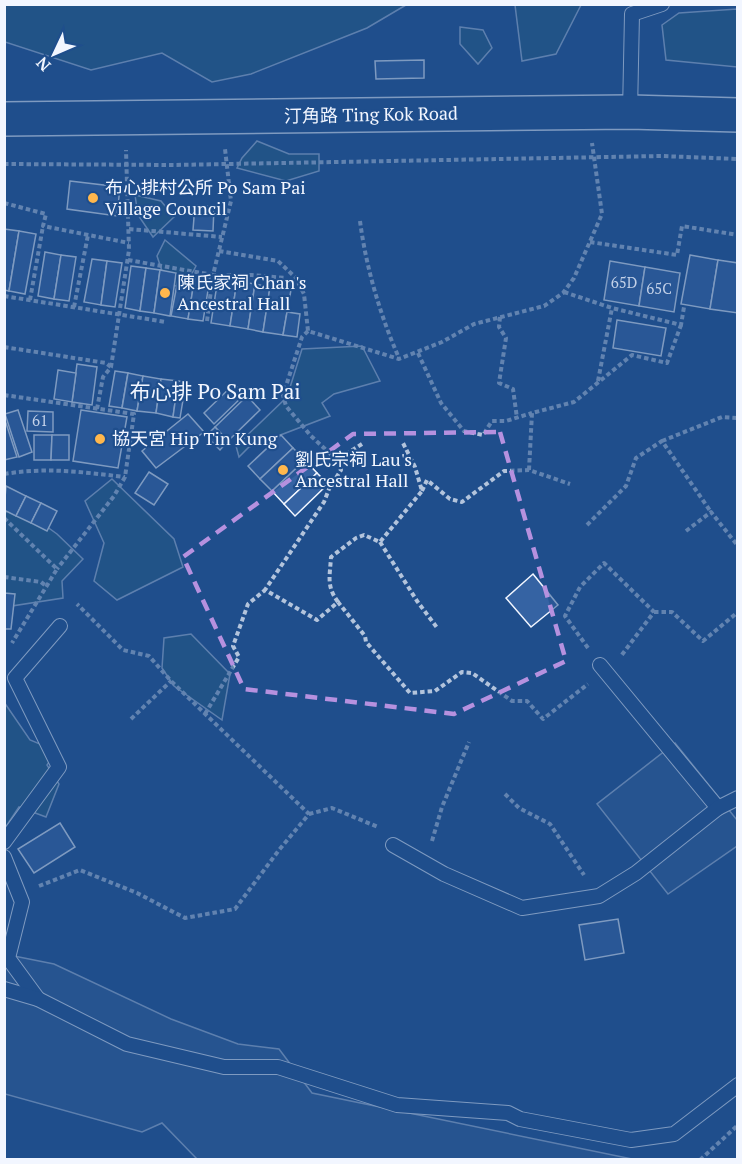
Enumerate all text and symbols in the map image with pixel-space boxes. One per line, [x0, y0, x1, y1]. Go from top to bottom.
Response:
north arrow [24, 24, 84, 84]
text: N [31, 52, 55, 76]
street label: 汀角路 Ting Kok Road [284, 100, 458, 128]
place label: 布心排村公所 Po Sam Pai Village Council [105, 175, 306, 220]
marker: 布心排村公所 Po Sam Pai Village Council [86, 191, 100, 205]
place label: 陳氏家祠 Chan's Ancestral Hall [177, 270, 307, 315]
house number: 65D [611, 272, 637, 292]
house number: 65C [646, 278, 672, 298]
marker: 陳氏家祠 Chan's Ancestral Hall [158, 286, 172, 300]
district label: 布心排 Po Sam Pai [129, 377, 301, 405]
house number: 61 [32, 410, 48, 430]
place label: 協天宮 Hip Tin Kung [112, 426, 278, 450]
marker: 協天宮 Hip Tin Kung [93, 432, 107, 446]
place label: 劉氏宗祠 Lau's Ancestral Hall [295, 447, 412, 492]
marker: 劉氏宗祠 Lau's Ancestral Hall [276, 463, 290, 477]

